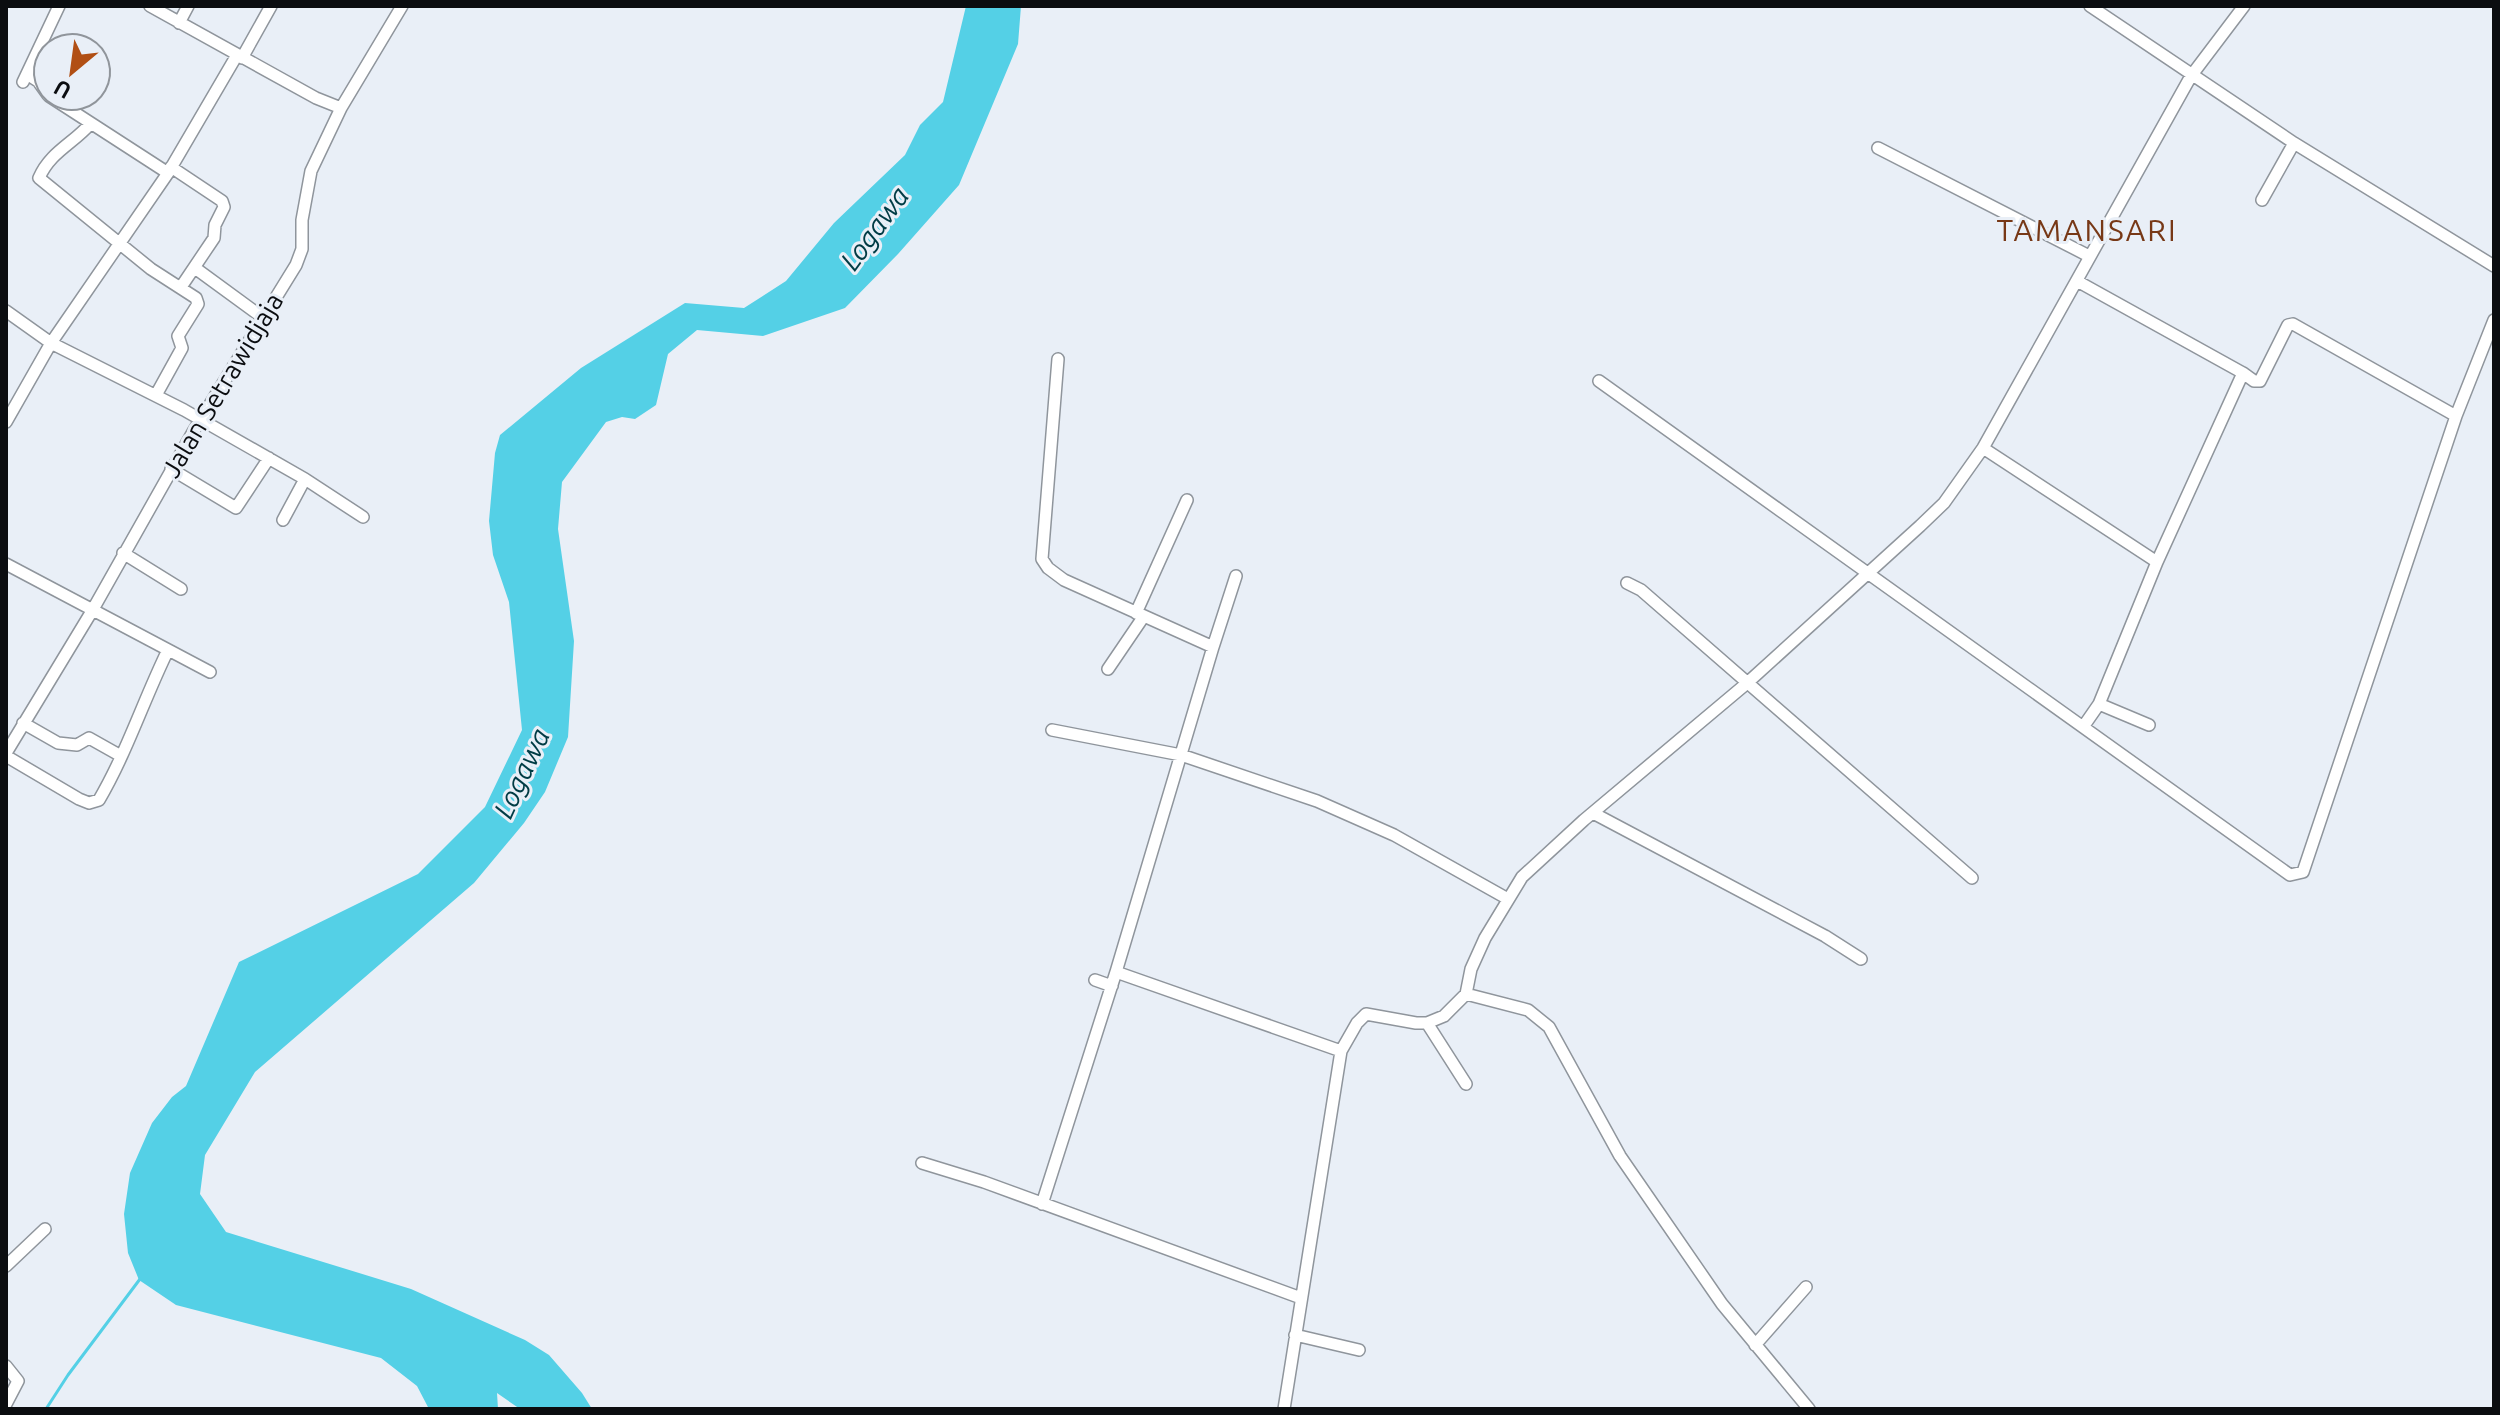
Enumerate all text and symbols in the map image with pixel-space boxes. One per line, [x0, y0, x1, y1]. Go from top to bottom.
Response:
north arrow [32, 32, 112, 112]
text: U [49, 75, 75, 105]
water label: Logawa [834, 180, 914, 276]
district label: TAMANSARI [1996, 213, 2178, 247]
street label: Jalan Setrawidjaja [156, 288, 288, 482]
water label: Logawa [487, 723, 555, 823]

